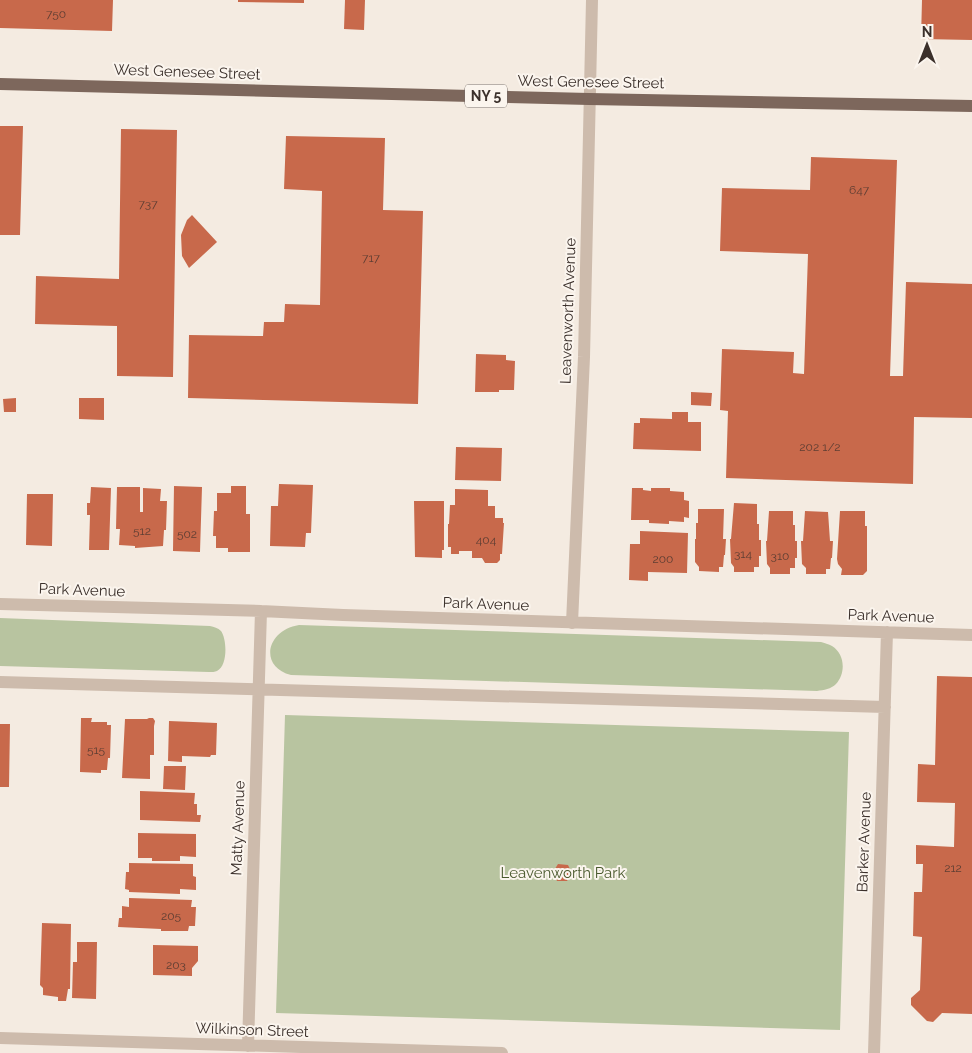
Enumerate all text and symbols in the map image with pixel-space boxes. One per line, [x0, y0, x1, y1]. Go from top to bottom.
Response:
house number: 750 [46, 7, 66, 21]
north arrow [902, 20, 952, 70]
text: N [922, 24, 932, 40]
street label: West Genesee Street [113, 60, 261, 84]
street label: West Genesee Street [517, 72, 665, 92]
road number: NY 5 [465, 84, 507, 108]
house number: 647 [849, 183, 870, 197]
house number: 737 [138, 197, 158, 211]
street label: Leavenworth Avenue [556, 237, 580, 384]
house number: 717 [362, 251, 381, 265]
house number: 202 1/2 [799, 440, 841, 454]
house number: 512 [133, 524, 151, 538]
house number: 502 [177, 527, 197, 541]
house number: 404 [476, 533, 497, 547]
house number: 314 [734, 547, 752, 561]
house number: 310 [771, 549, 789, 563]
house number: 200 [653, 552, 673, 566]
street label: Park Avenue [38, 579, 126, 601]
street label: Park Avenue [442, 593, 530, 615]
street label: Park Avenue [847, 605, 935, 627]
house number: 515 [87, 743, 106, 757]
street label: Matty Avenue [227, 780, 249, 876]
street label: Barker Avenue [853, 791, 875, 893]
house number: 212 [944, 861, 962, 875]
park label: Leavenworth Park [501, 864, 625, 882]
house number: 205 [161, 909, 182, 923]
house number: 203 [166, 958, 186, 972]
street label: Wilkinson Street [195, 1019, 309, 1041]

